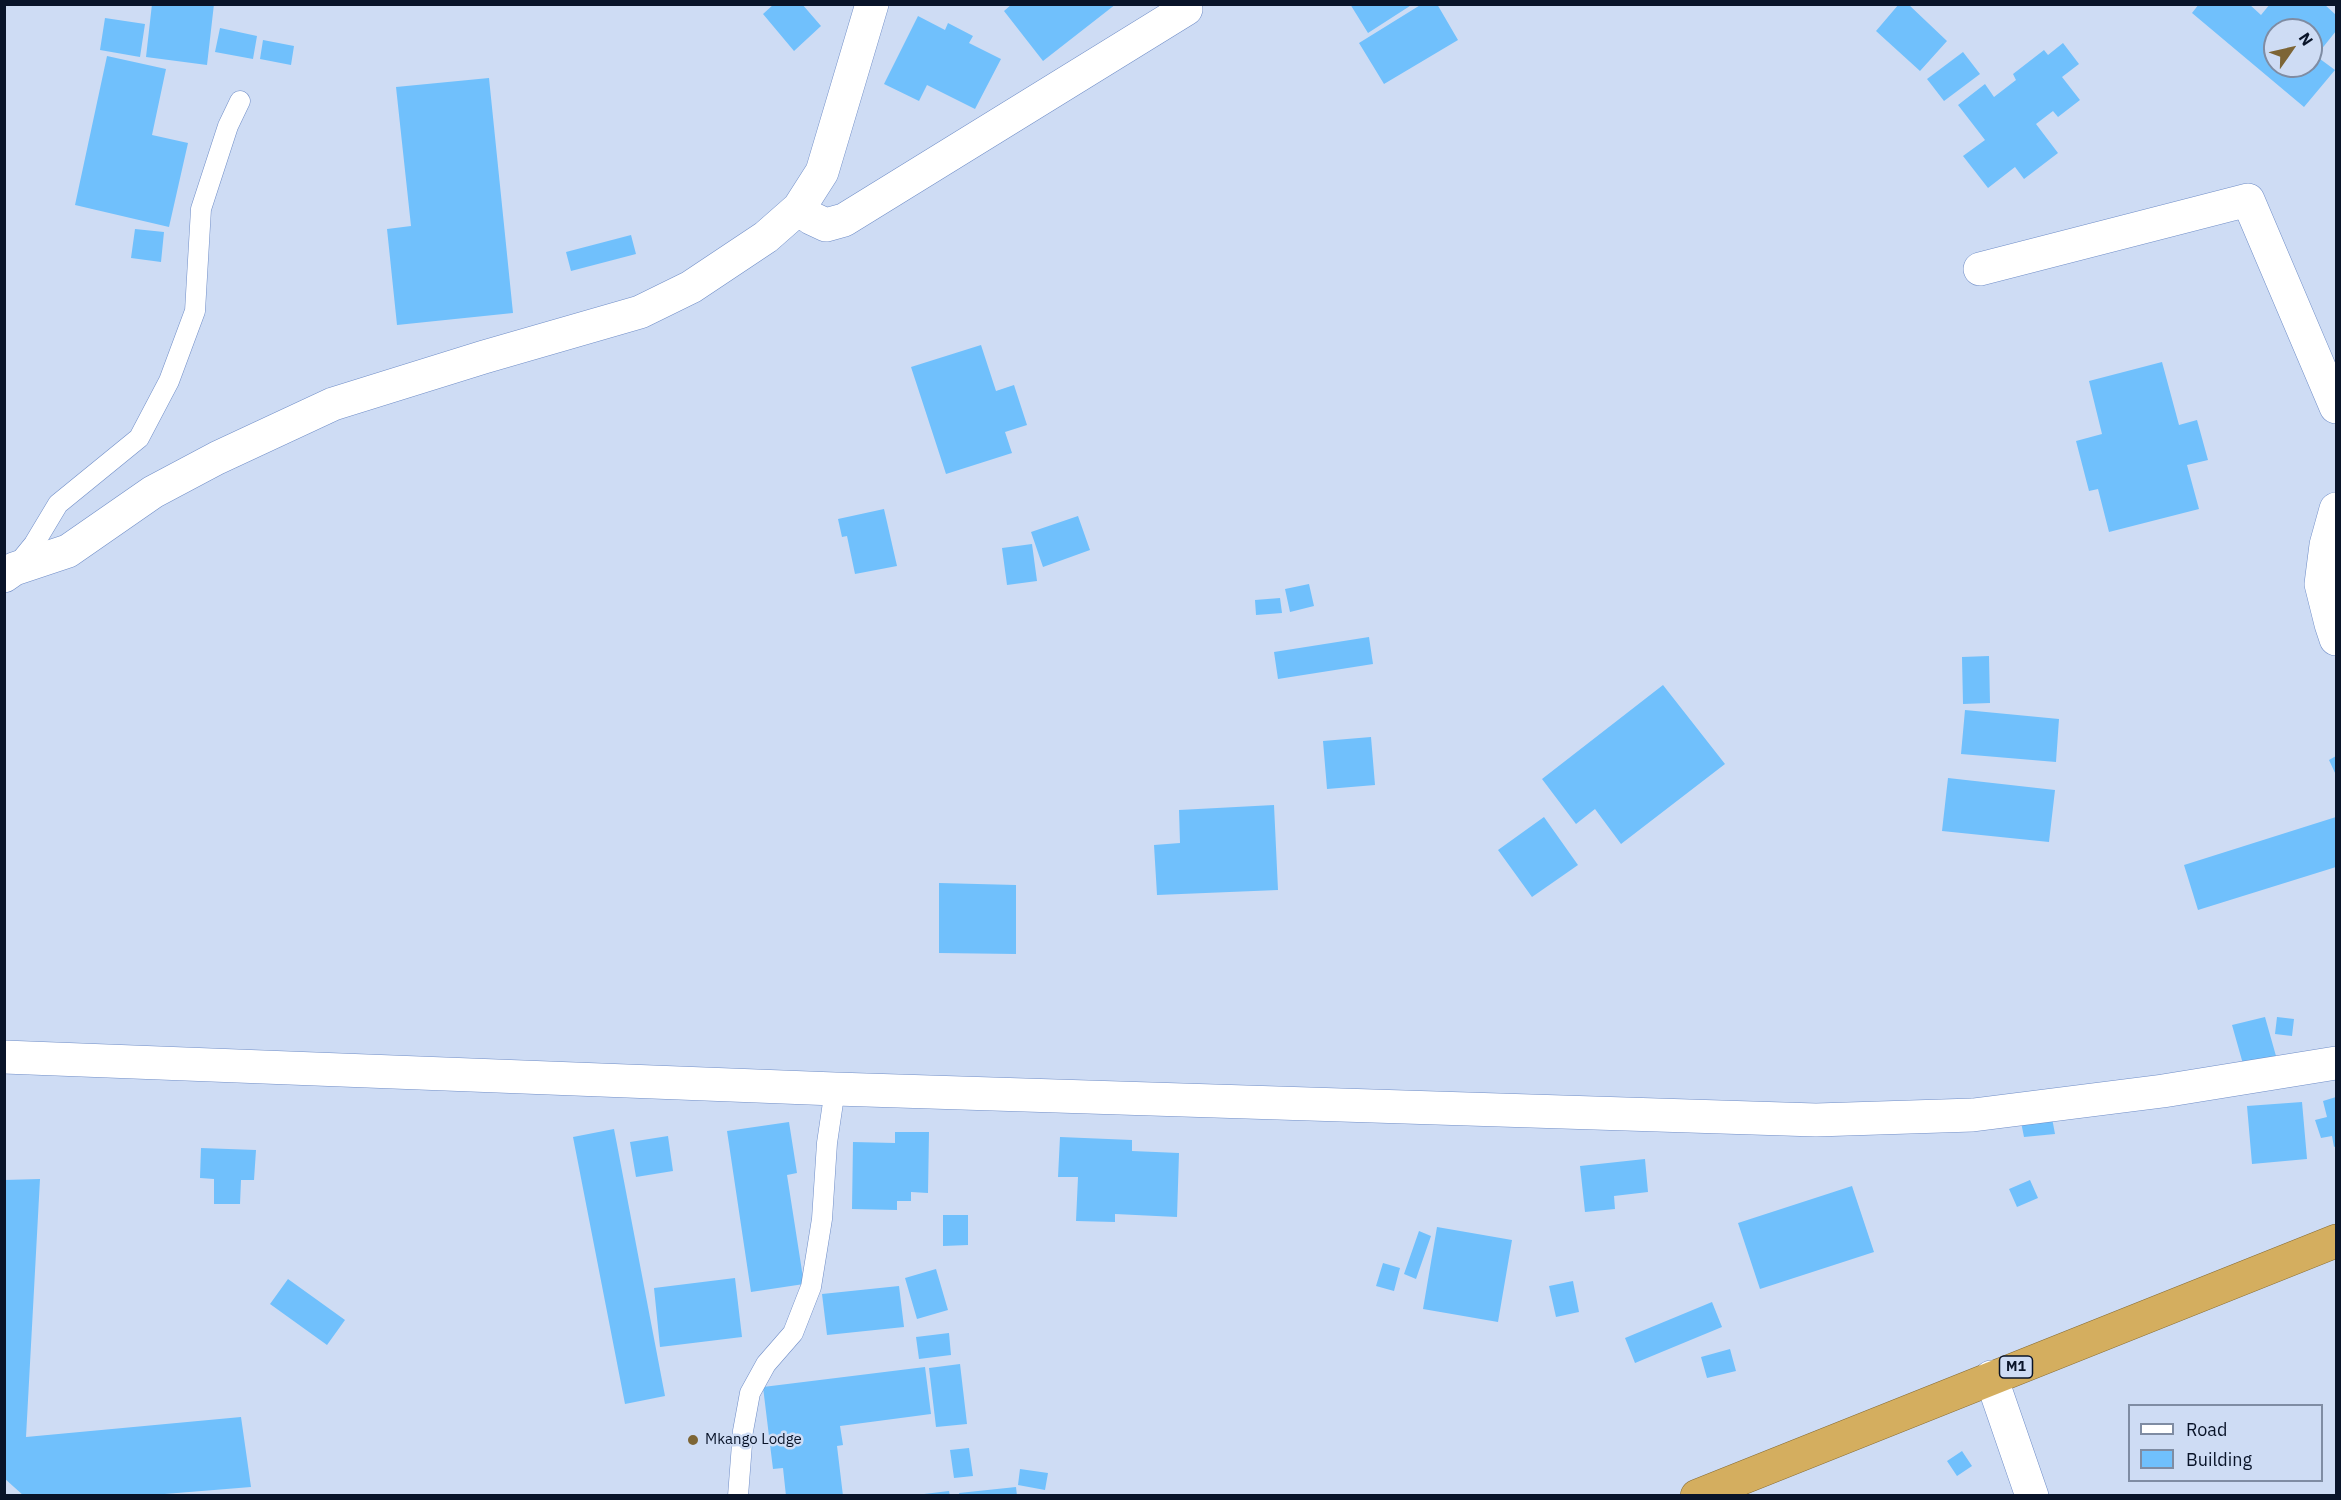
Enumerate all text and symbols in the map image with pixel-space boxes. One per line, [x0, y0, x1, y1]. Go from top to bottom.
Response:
north arrow [2263, 18, 2323, 78]
text: N [2295, 29, 2318, 49]
road number: M1 [2000, 1356, 2032, 1378]
legend [2128, 1404, 2323, 1482]
text: Road [2186, 1418, 2227, 1441]
place label: Mkango Lodge [705, 1431, 802, 1449]
marker: Mkango Lodge [686, 1433, 700, 1447]
text: Building [2186, 1448, 2252, 1471]

